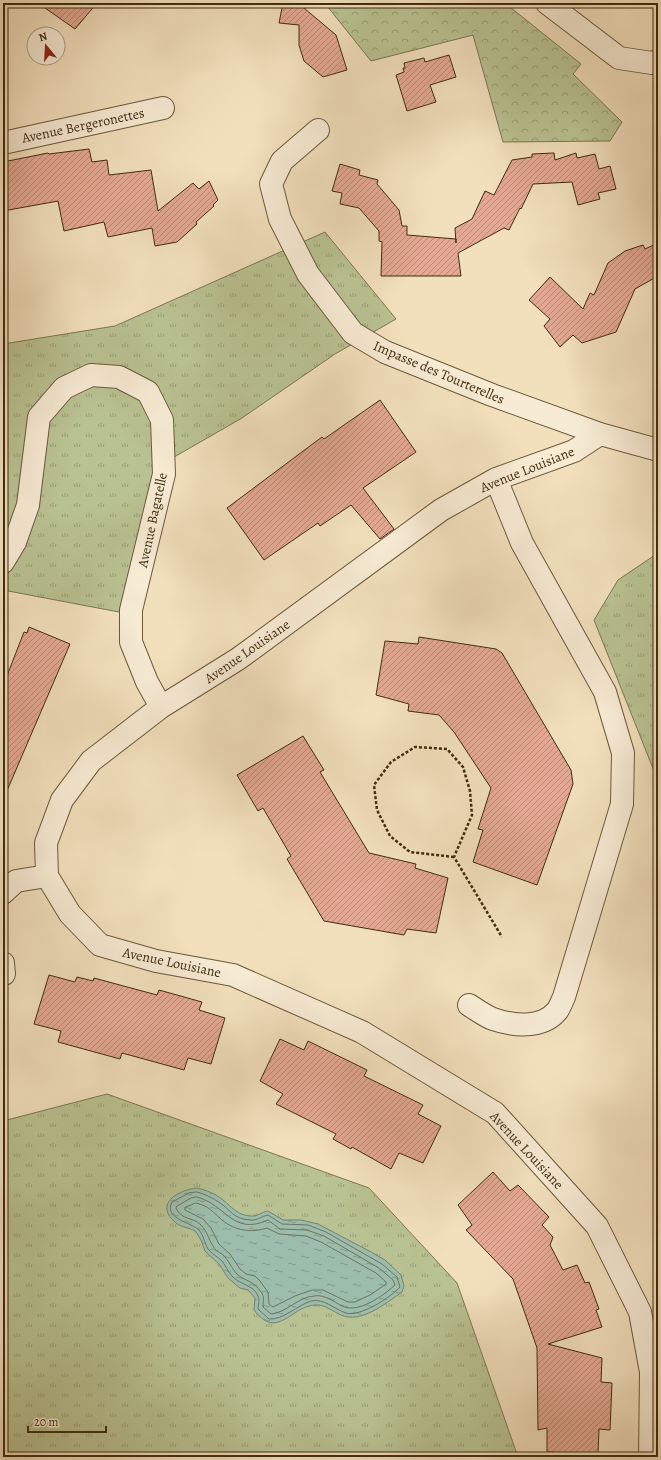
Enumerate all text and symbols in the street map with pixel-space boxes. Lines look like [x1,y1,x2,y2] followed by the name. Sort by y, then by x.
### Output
[26,26,66,66] north arrow
[37,29,49,45] text: N
[19,103,146,148] street label: Avenue Bergeronettes
[370,336,507,409] street label: Impasse des Tourterelles
[476,442,577,497] street label: Avenue Louisiane
[133,471,172,570] street label: Avenue Bagatelle
[200,615,294,688] street label: Avenue Louisiane
[120,943,223,982] street label: Avenue Louisiane
[485,1107,568,1193] street label: Avenue Louisiane
[28,1408,106,1434] scale bar
[34,1414,58,1430] text: 20 m

